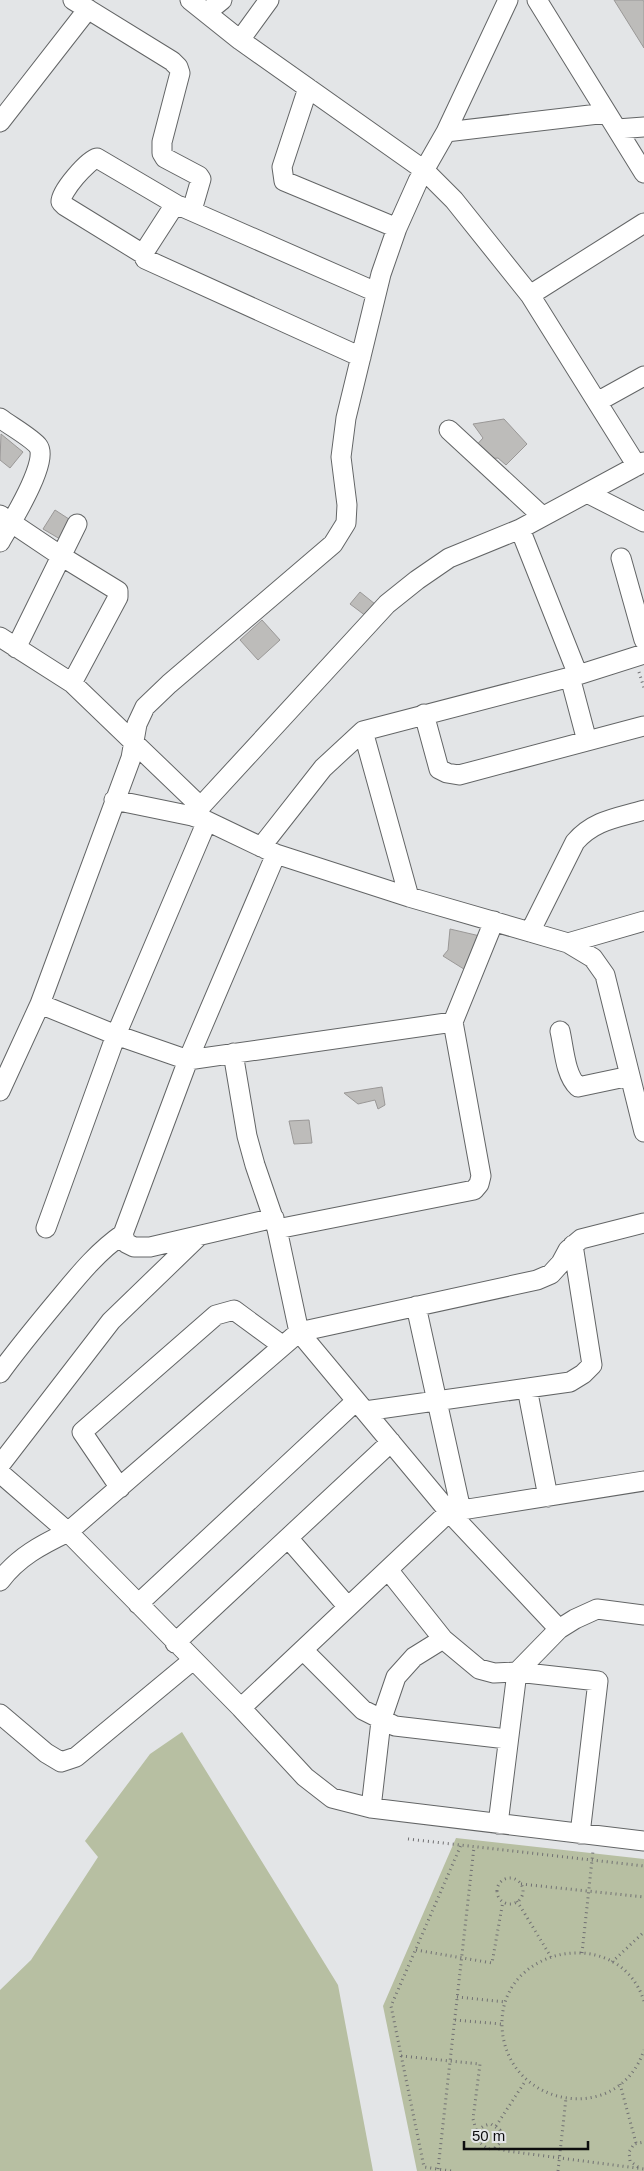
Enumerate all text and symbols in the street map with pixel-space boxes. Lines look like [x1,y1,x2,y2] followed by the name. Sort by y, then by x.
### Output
[464,2118,588,2150] scale bar
[472,2127,505,2144] text: 50 m

